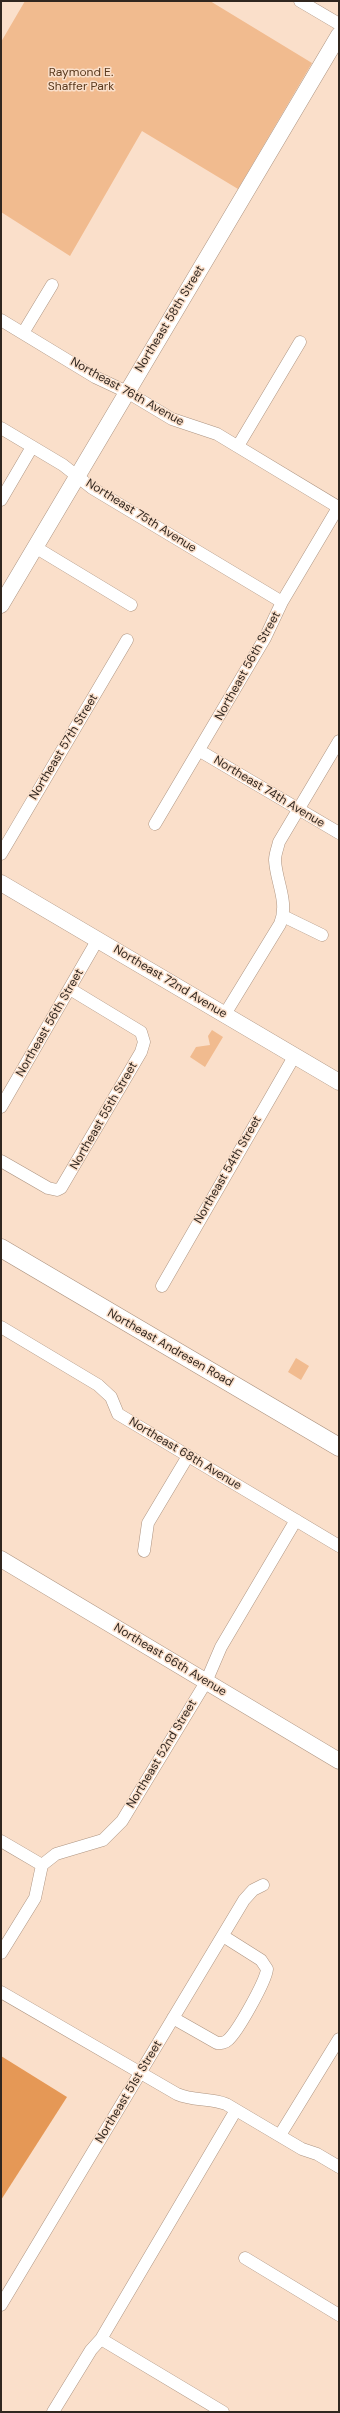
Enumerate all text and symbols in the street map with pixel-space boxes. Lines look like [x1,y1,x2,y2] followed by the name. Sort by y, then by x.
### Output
[48,66,114,94] park label: Raymond E. Shaffer Park
[132,263,208,375] street label: Northeast 58th Street
[68,355,186,429] street label: Northeast 76th Avenue
[83,476,199,556] street label: Northeast 75th Avenue
[212,609,284,723] street label: Northeast 56th Street
[27,692,101,802] street label: Northeast 57th Street
[211,753,327,831] street label: Northeast 74th Avenue
[111,942,229,1022] street label: Northeast 72nd Avenue
[13,967,87,1079] street label: Northeast 56th Street
[67,1060,141,1172] street label: Northeast 55th Street
[191,1114,265,1226] street label: Northeast 54th Street
[105,1306,235,1390] street label: Northeast Andresen Road
[126,1415,244,1493] street label: Northeast 68th Avenue
[111,1621,229,1699] street label: Northeast 66th Avenue
[124,1697,200,1811] street label: Northeast 52nd Street
[93,2038,165,2146] street label: Northeast 51st Street

